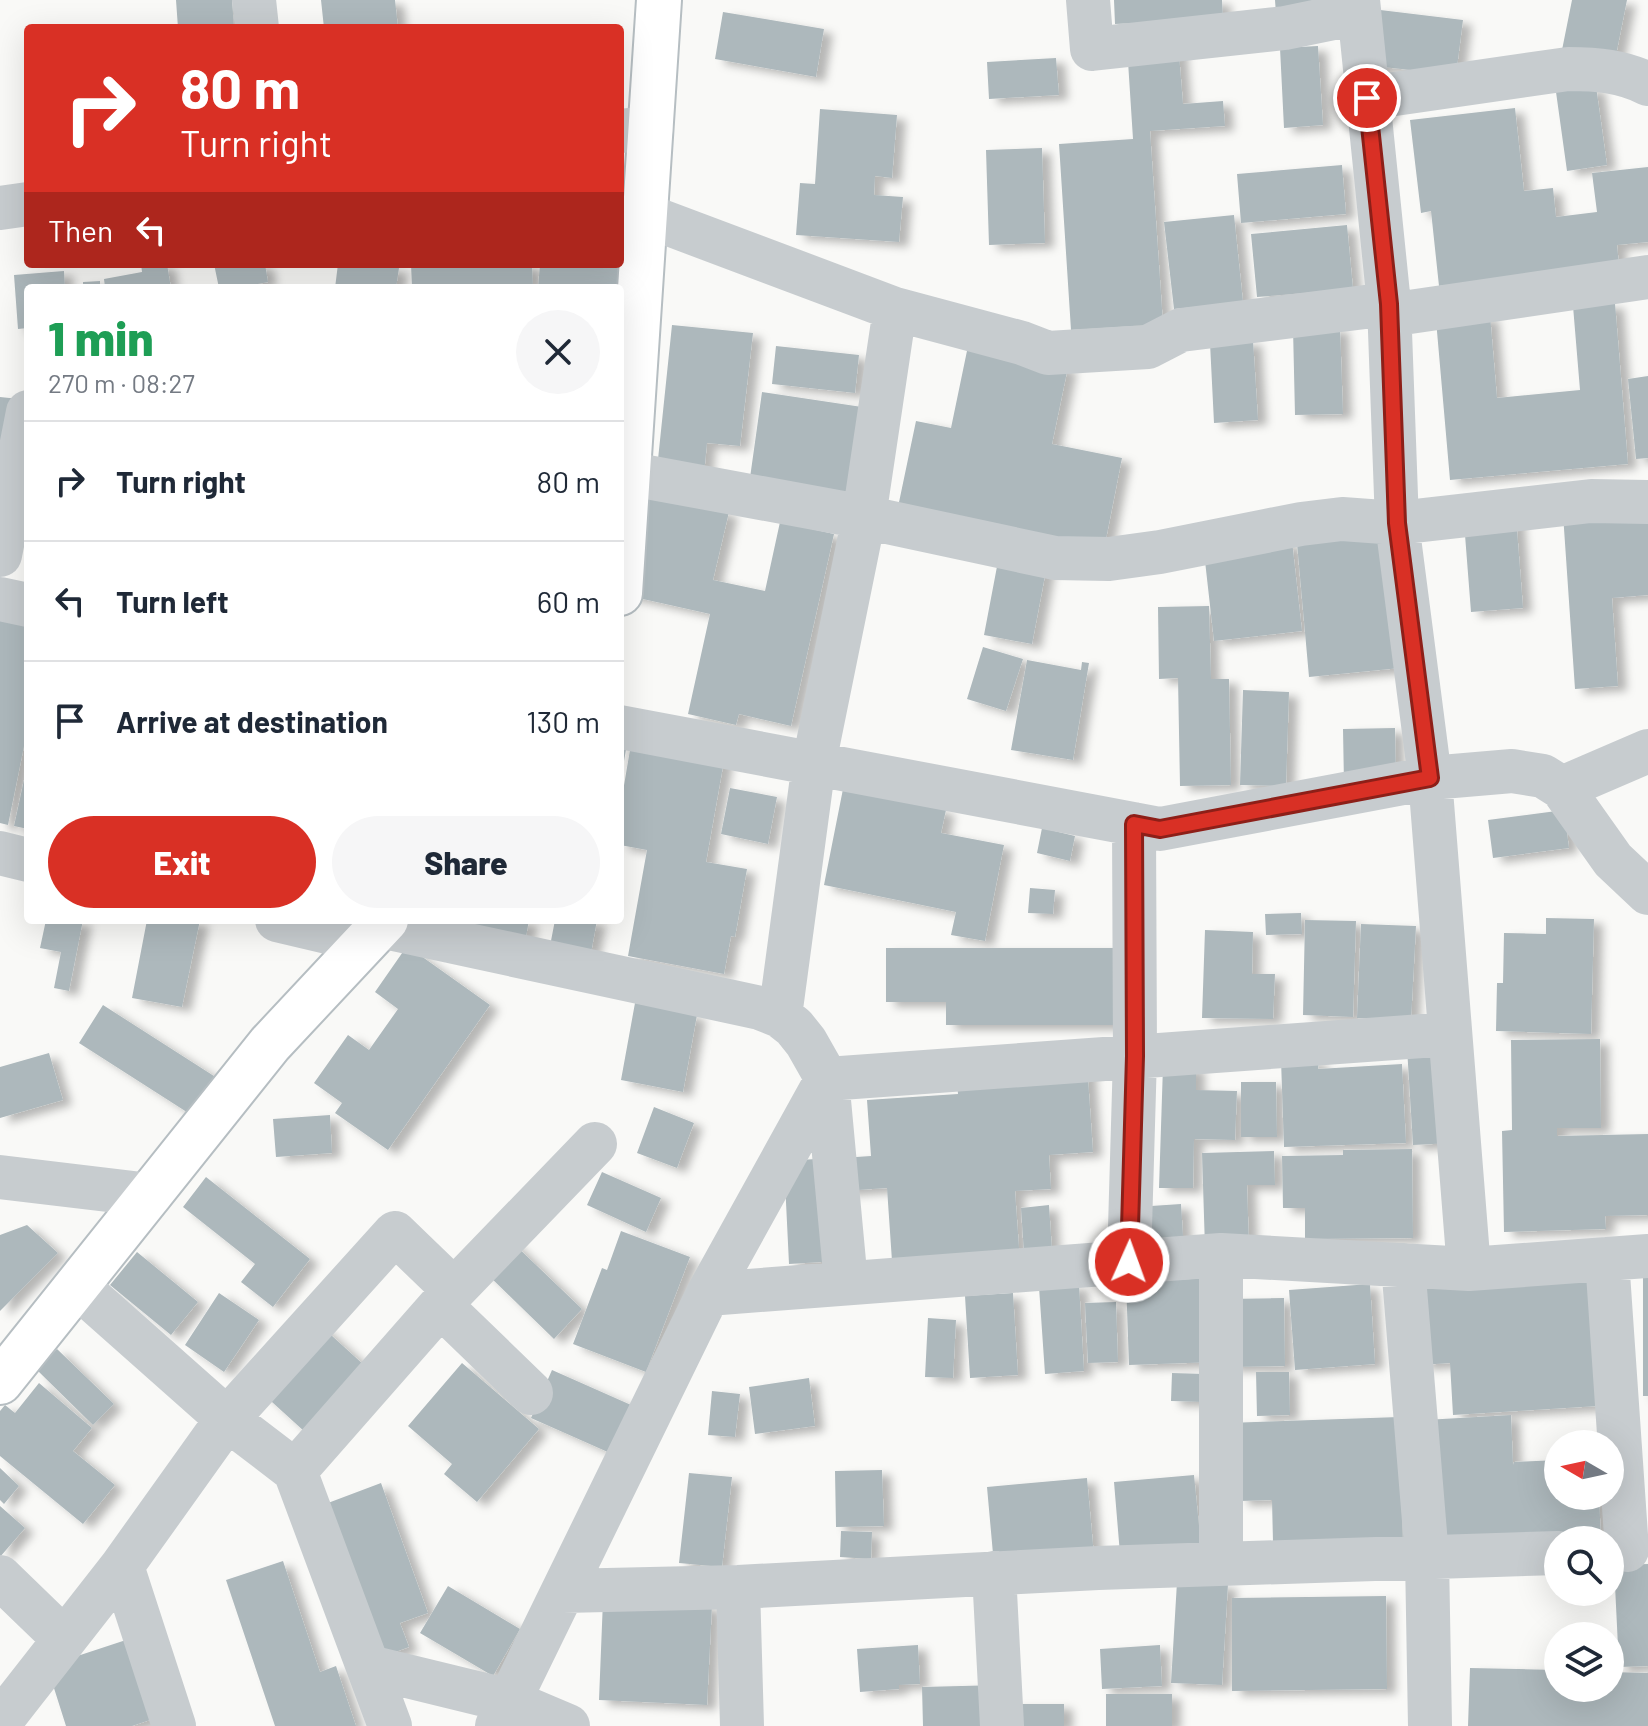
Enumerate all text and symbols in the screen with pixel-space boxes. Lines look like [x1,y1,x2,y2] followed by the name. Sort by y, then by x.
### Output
[180,53,300,120] text: 80 m
[48,56,152,160] icon: right
[1333,64,1401,132] pin
[1345,76,1389,120] icon: arrive
[180,121,332,164] text: Turn right
[129,208,173,252] icon: left
[48,212,113,248] text: Then
[48,308,154,366] text: 1 min
[516,310,600,394] button: close
[48,367,195,398] text: 270 m · 08:27
[48,459,92,503] icon: right
[116,463,246,499] text: Turn right
[537,463,600,499] text: 80 m
[48,579,92,623] icon: left
[116,583,229,619] text: Turn left
[537,583,600,619] text: 60 m
[48,699,92,743] icon: arrive
[116,703,388,739] text: Arrive at destination
[526,703,600,739] text: 130 m
[48,816,316,908] button: Exit
[332,816,600,908] button: Share
[1087,1220,1171,1304] position arrow
[1544,1430,1624,1510] north arrow
[1544,1430,1624,1702] map controls
[1544,1526,1624,1606] button: search
[1544,1622,1624,1702] button: layers

